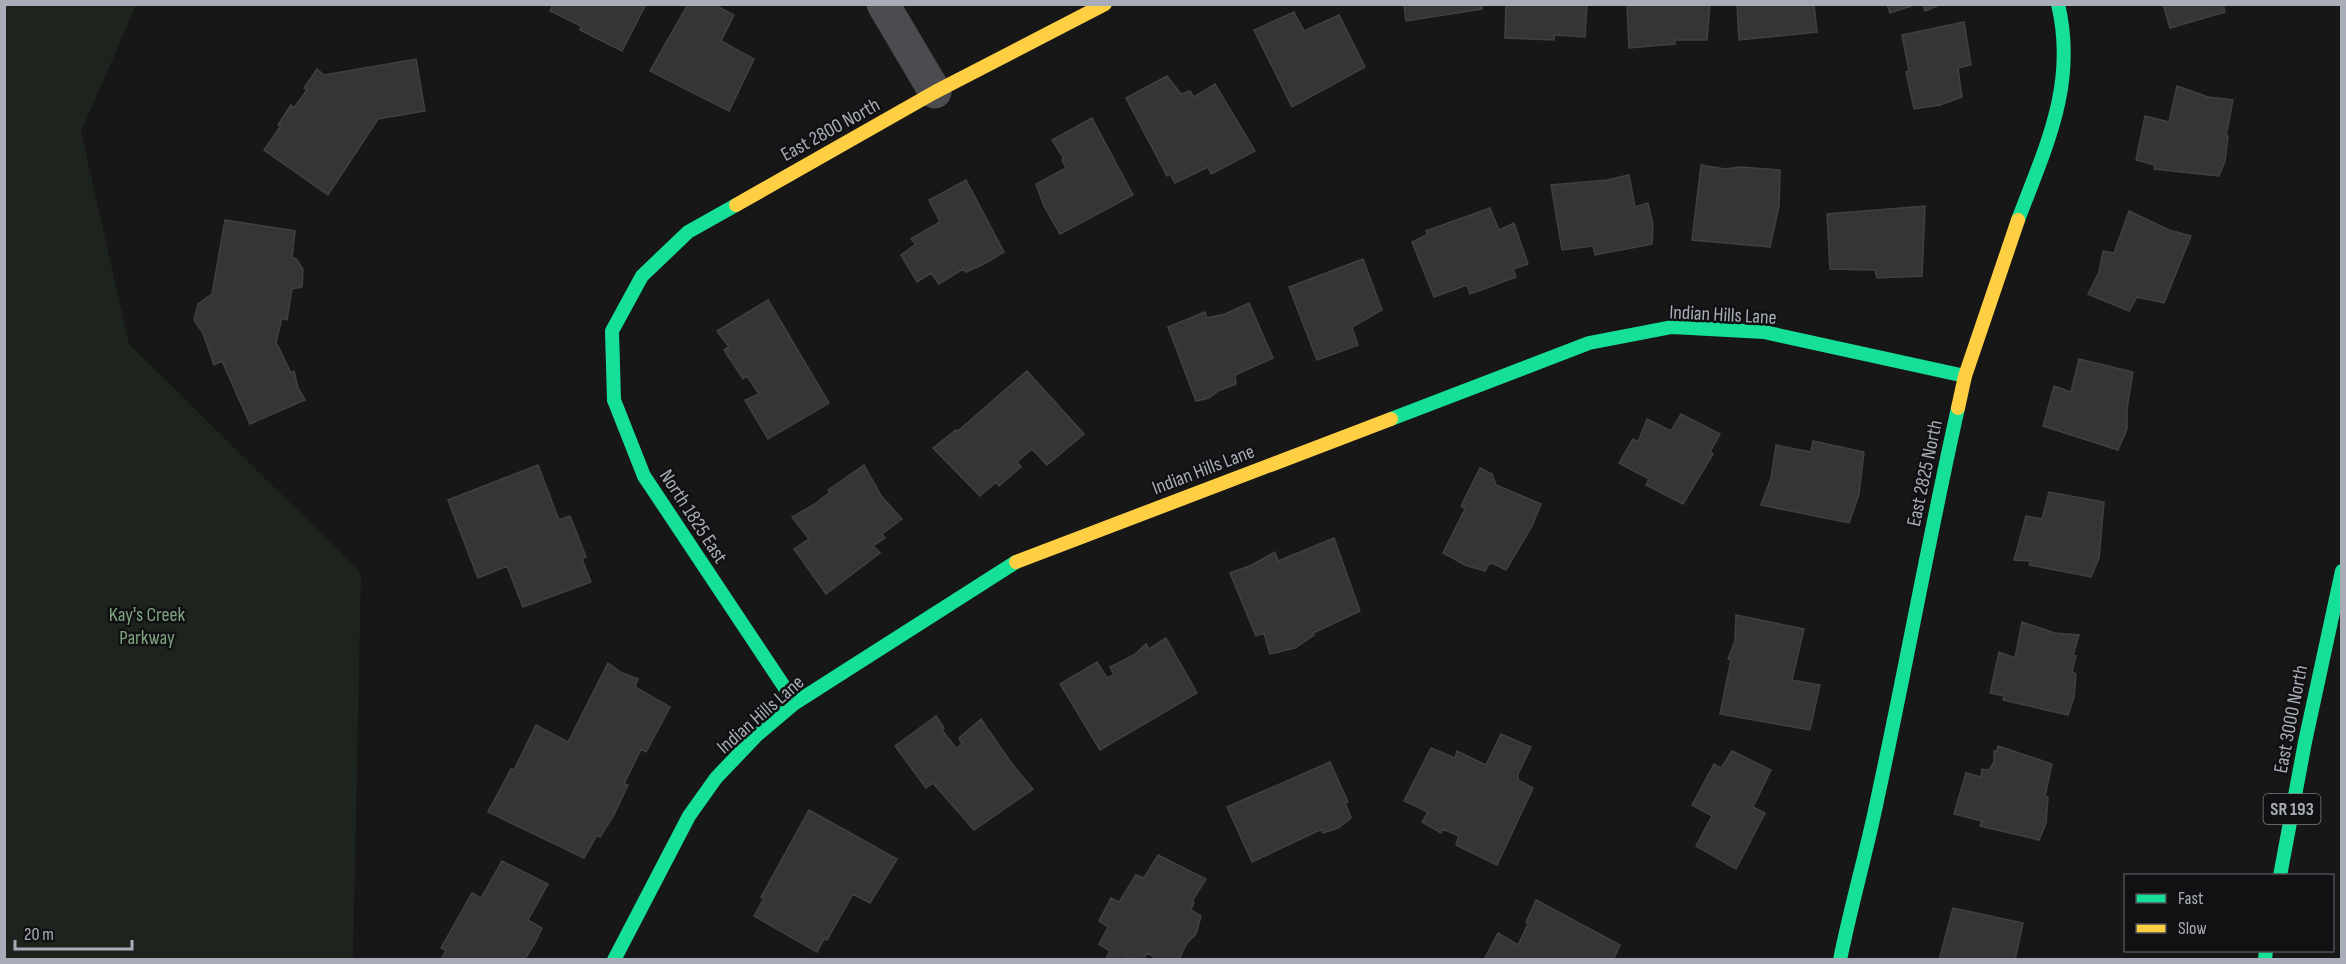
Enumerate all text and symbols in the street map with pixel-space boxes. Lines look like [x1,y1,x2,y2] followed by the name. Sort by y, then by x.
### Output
[777,93,884,167] street label: East 2800 North
[1669,300,1777,330] street label: Indian Hills Lane
[1902,418,1948,529] street label: East 2825 North
[1149,439,1258,500] street label: Indian Hills Lane
[654,465,732,568] street label: North 1825 East
[109,603,186,650] park label: Kay's Creek Parkway
[2269,663,2313,775] street label: East 3000 North
[712,670,809,759] street label: Indian Hills Lane
[2264,794,2320,824] road number: SR 193
[2124,874,2334,952] legend
[2178,888,2204,909] text: Fast
[15,913,132,951] scale bar
[2178,918,2207,939] text: Slow
[24,924,54,945] text: 20 m

